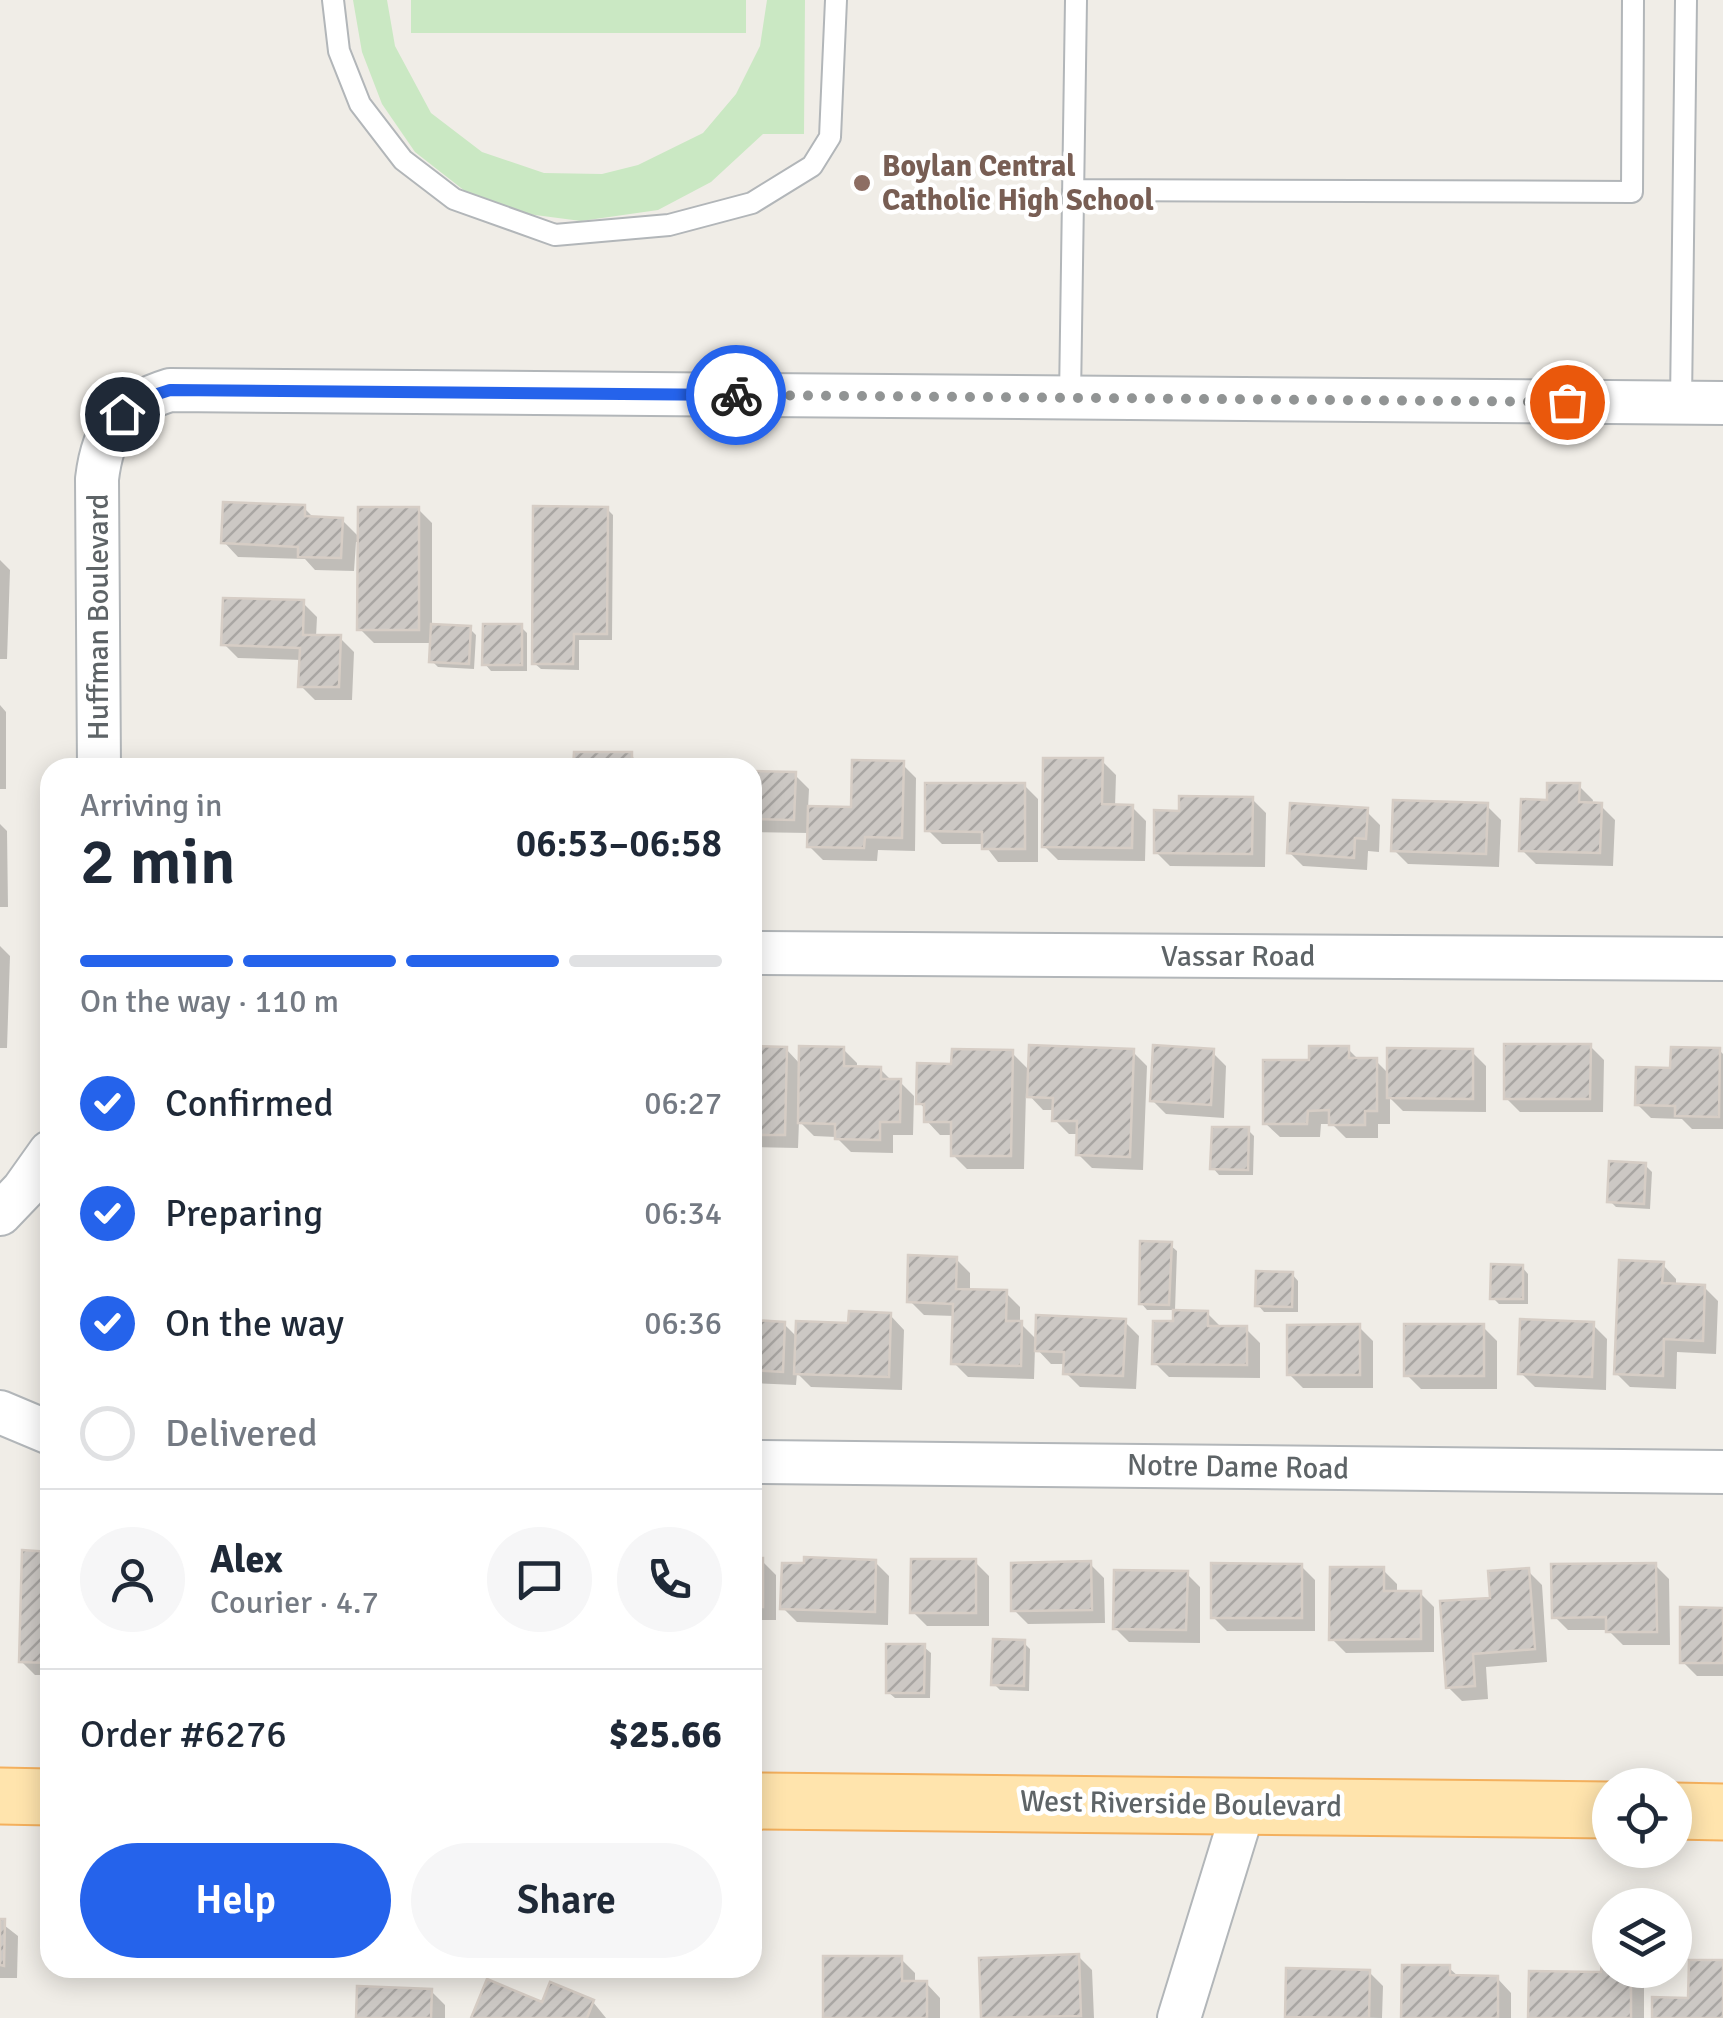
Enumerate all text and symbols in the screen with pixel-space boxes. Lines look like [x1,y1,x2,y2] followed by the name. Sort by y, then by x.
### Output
[882,148,1154,219] place label: Boylan Central Catholic High School
[851,172,873,194] marker: Boylan Central Catholic High School
[686,345,786,445] courier
[1525,360,1610,445] pin
[709,368,764,423] icon: bike
[80,372,165,457] pin
[1540,375,1595,430] icon: bag
[95,387,150,442] icon: home
[80,494,117,740] street label: Huffman Boulevard
[80,786,222,825] text: Arriving in
[516,820,722,867] text: 06:53–06:58
[80,822,236,902] text: 2 min
[1161,938,1315,975] street label: Vassar Road
[80,982,339,1021] text: On the way · 110 m
[80,1076,135,1131] icon: check
[165,1080,334,1127] text: Confirmed
[644,1084,722,1123] text: 06:27
[80,1186,135,1241] icon: check
[165,1190,323,1237] text: Preparing
[644,1194,722,1233] text: 06:34
[80,1296,135,1351] icon: check
[165,1300,344,1347] text: On the way
[644,1304,722,1343] text: 06:36
[165,1410,318,1457] text: Delivered
[1126,1447,1350,1487] street label: Notre Dame Road
[80,1527,185,1632] button: person
[487,1527,592,1632] button: chat
[617,1527,722,1632] button: phone
[210,1536,283,1583] text: Alex
[210,1583,379,1622] text: Courier · 4.7
[80,1711,287,1758] text: Order #6276
[609,1711,722,1758] text: $25.66
[1592,1768,1692,1988] map controls
[1592,1768,1692,1868] button: locate
[1020,1783,1342,1825] street label: West Riverside Boulevard
[80,1843,391,1958] button: Help
[411,1843,722,1958] button: Share
[1592,1888,1692,1988] button: layers

